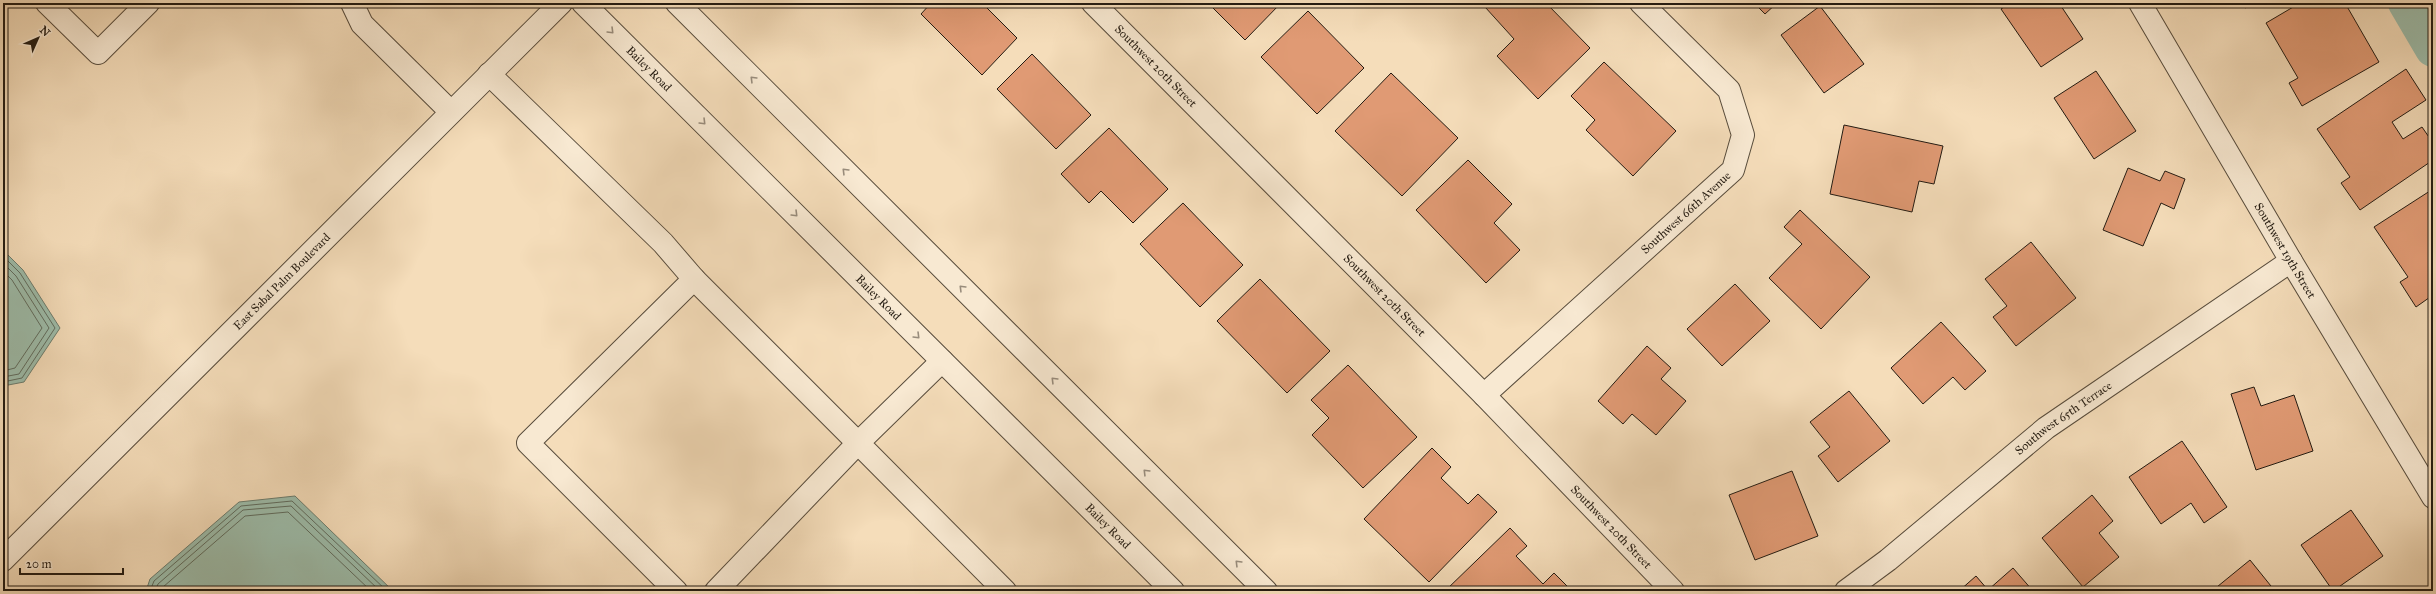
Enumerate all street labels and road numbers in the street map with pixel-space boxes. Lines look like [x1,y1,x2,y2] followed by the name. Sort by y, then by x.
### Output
[1112,22,1200,111] street label: Southwest 20th Street
[623,43,674,94] street label: Bailey Road
[1638,169,1734,257] street label: Southwest 66th Avenue
[2251,200,2319,302] street label: Southwest 19th Street
[230,230,333,333] street label: East Sabal Palm Boulevard
[1341,251,1429,340] street label: Southwest 20th Street
[853,272,904,323] street label: Bailey Road
[2012,378,2114,458] street label: Southwest 65th Terrace
[1568,482,1655,572] street label: Southwest 20th Street
[1082,501,1133,552] street label: Bailey Road

